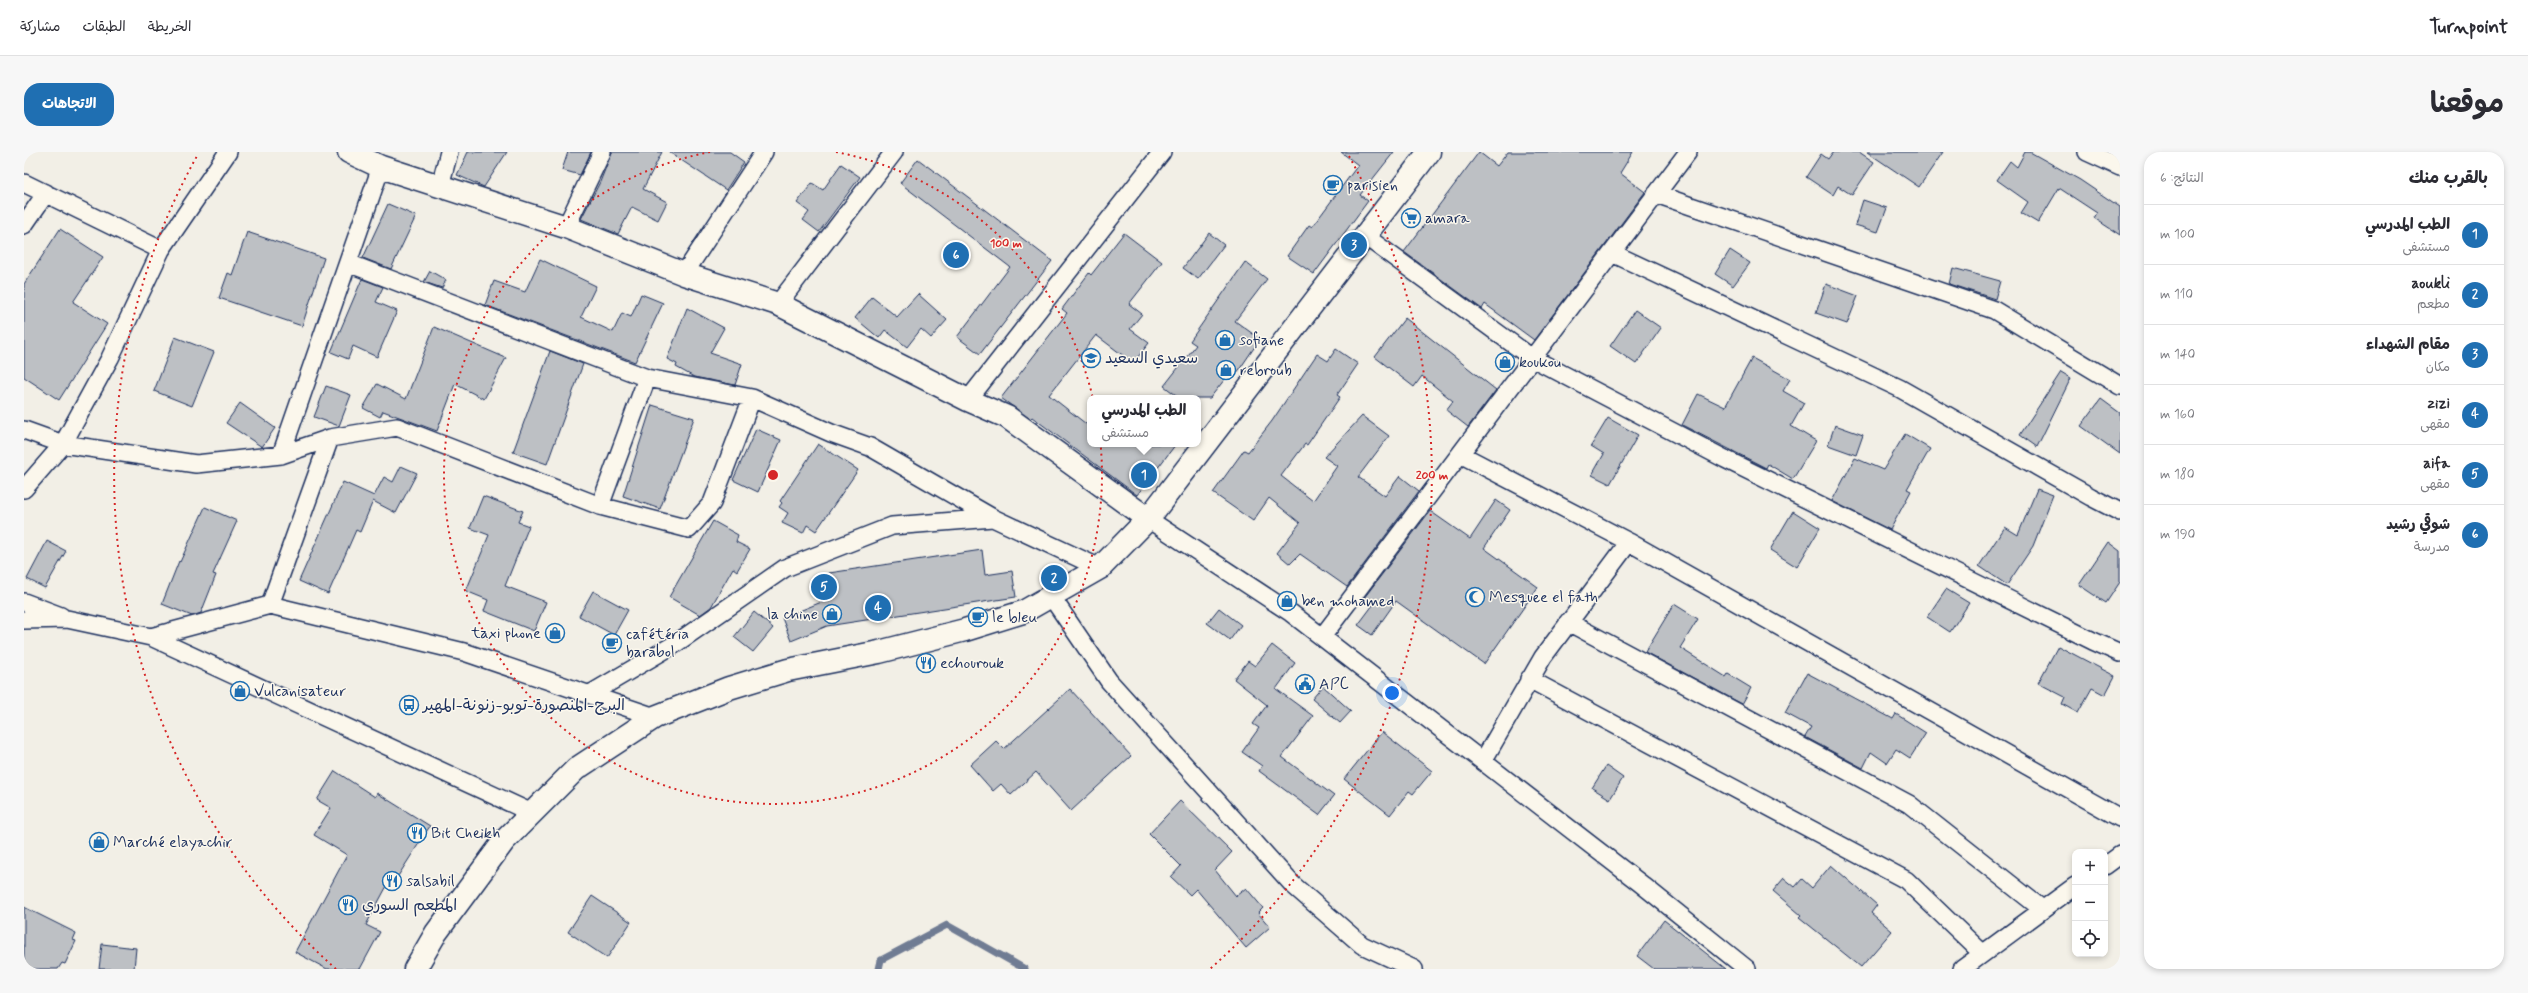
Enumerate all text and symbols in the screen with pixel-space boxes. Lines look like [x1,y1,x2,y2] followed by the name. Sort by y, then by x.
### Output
[2429,15,2508,40] text: Turnpoint
[20,18,60,36] text: مشاركة
[82,18,126,36] text: الطبقات
[148,18,191,36] text: الخريطة
[24,83,114,126] button: الاتجاهات
[2430,86,2504,123] text: موقعنا
[2409,167,2488,189] text: بالقرب منك
[2160,170,2204,187] text: النتائج: 6
[1322,174,1344,196] cafe icon: parisien
[1347,175,1398,196] place label: parisien
[1400,207,1422,229] supermarket icon: amara
[1425,208,1470,229] place label: amara
[2365,215,2450,235] text: الطب المدرسي
[2160,226,2195,243] text: 100 m
[2472,226,2478,243] text: 1
[1341,230,1367,260] pin: 3
[990,236,1023,252] text: 100 m
[2402,239,2450,256] text: مستشفى
[943,240,969,270] pin: 6
[2412,274,2450,294] text: aoukli
[2160,286,2193,303] text: 110 m
[2472,286,2478,303] text: 2
[2417,296,2450,313] text: مطعم
[1214,329,1236,351] shop icon: sofiane
[1239,330,1284,351] place label: sofiane
[2366,335,2450,355] text: مقام الشهداء
[2160,346,2195,363] text: 140 m
[2472,346,2478,363] text: 3
[1080,347,1102,369] school or university icon: سعيدي السعيد
[1105,348,1198,369] place label: سعيدي السعيد
[1494,351,1516,373] shop icon: koukou
[1519,352,1561,373] place label: koukou
[1215,359,1237,381] shop icon: rebroub
[2426,359,2450,376] text: مكان
[1240,360,1292,381] place label: rebroub
[2428,394,2450,414] text: zizi
[1087,395,1201,447] popup
[1102,401,1186,421] text: الطب المدرسي
[2160,406,2195,423] text: 160 m
[2471,406,2479,423] text: 4
[2420,416,2450,433] text: مقهى
[1102,425,1149,442] text: مستشفى
[2423,454,2450,474] text: aifa
[1131,460,1157,490] pin: 1
[2160,466,2195,483] text: 180 m
[2471,466,2479,483] text: 5
[766,468,780,482] centre of rings
[1416,468,1449,484] text: 200 m
[2420,476,2450,493] text: مقهى
[2386,515,2450,535] text: شوقي رشيد
[2160,526,2195,543] text: 190 m
[2472,526,2478,543] text: 6
[2414,539,2450,556] text: مدرسة
[1041,563,1067,593] pin: 2
[811,572,837,602] pin: 5
[1464,586,1486,608] mosque icon: Mesquee el fath
[1489,587,1598,608] place label: Mesquee el fath
[1276,590,1298,612] shop icon: ben mohamed
[1301,591,1394,612] place label: ben mohamed
[865,593,891,623] pin: 4
[821,603,843,625] shop icon: la chine
[767,604,818,625] place label: la chine
[967,606,989,628] cafe icon: le bleu
[992,607,1037,628] place label: le bleu
[544,622,566,644] shop icon: taxi phone
[470,623,541,644] place label: taxi phone
[626,624,689,663] place label: cafétéria barabol
[601,632,623,654] cafe icon: cafétéria barabol
[915,652,937,674] restaurant icon: echourouk
[940,653,1004,674] place label: echourouk
[1294,673,1316,695] public building icon: APC
[1319,674,1349,695] place label: APC
[229,680,251,702] shop icon: Vulcanisateur
[254,681,347,702] place label: Vulcanisateur
[1382,683,1402,703] your location
[398,694,420,716] bus stop icon: البرج-المنصورة-توبو-زنونة-المهير
[421,695,625,716] place label: البرج-المنصورة-توبو-زنونة-المهير
[406,822,428,844] restaurant icon: Bit Cheikh
[431,823,500,844] place label: Bit Cheikh
[88,831,110,853] shop icon: Marché elayachir
[113,832,233,853] place label: Marché elayachir
[2072,849,2108,957] map controls
[2072,849,2108,885] button: +
[381,870,403,892] restaurant icon: salsabil
[406,871,455,892] place label: salsabil
[2072,885,2108,921] button: −
[337,894,359,916] restaurant icon: المطعم السوري
[362,895,457,917] place label: المطعم السوري
[2072,921,2108,957] button: locate

